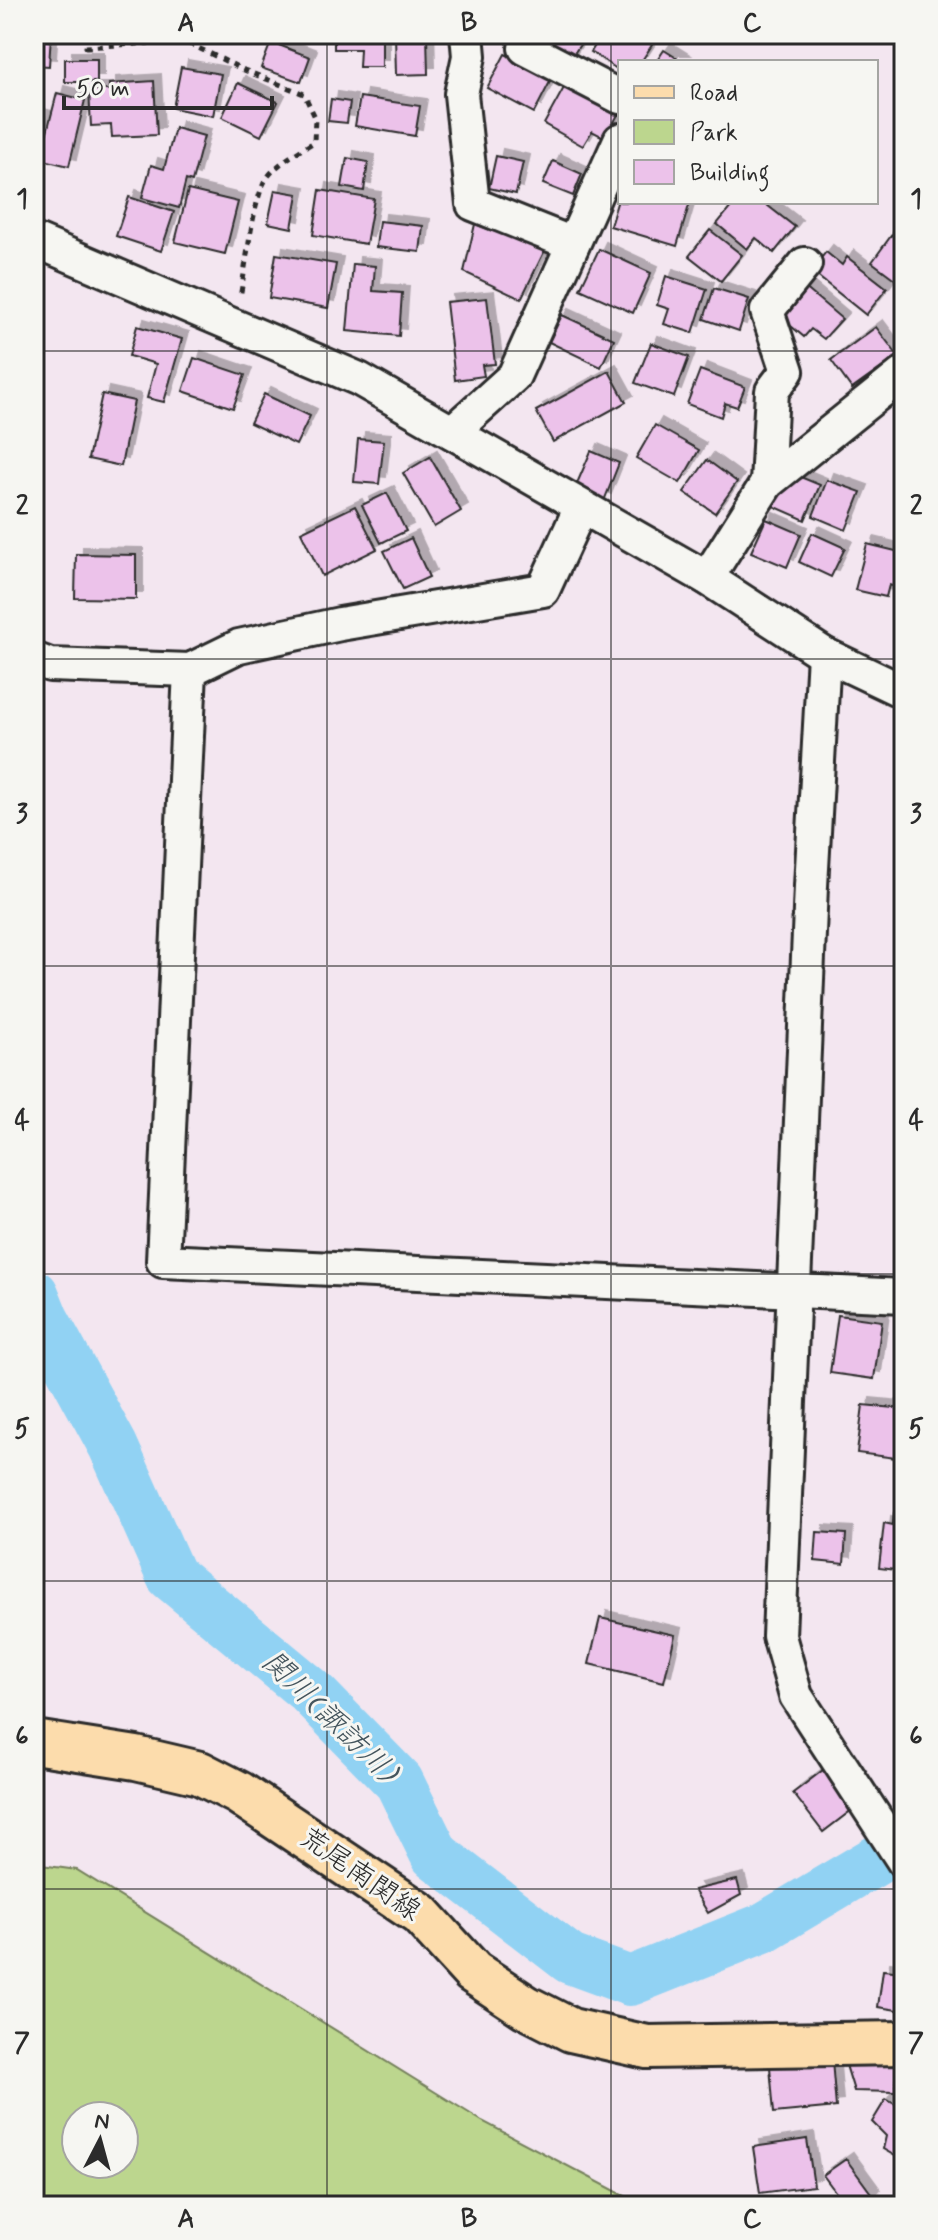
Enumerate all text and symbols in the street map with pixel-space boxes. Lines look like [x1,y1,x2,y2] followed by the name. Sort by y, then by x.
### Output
[177,7,195,41] text: A
[461,7,477,41] text: B
[743,7,762,41] text: C
[64,60,272,110] scale bar
[618,60,878,204] legend
[76,74,130,105] text: 50 m
[690,78,738,109] text: Road
[690,118,738,149] text: Park
[690,158,770,192] text: Building
[16,183,28,217] text: 1
[910,183,922,217] text: 1
[16,490,29,524] text: 2
[910,490,923,524] text: 2
[16,798,28,832] text: 3
[910,798,922,832] text: 3
[14,1105,30,1139] text: 4
[908,1105,924,1139] text: 4
[14,1413,30,1447] text: 5
[908,1413,924,1447] text: 5
[253,1643,407,1794] water label: 関川(諏訪川)
[15,1720,29,1754] text: 6
[909,1720,923,1754] text: 6
[292,1820,428,1930] street label: 荒尾南関線
[14,2027,30,2061] text: 7
[908,2027,924,2061] text: 7
[60,2100,140,2180] north arrow
[93,2107,111,2137] text: N
[177,2203,195,2237] text: A
[461,2203,477,2237] text: B
[743,2203,762,2237] text: C

